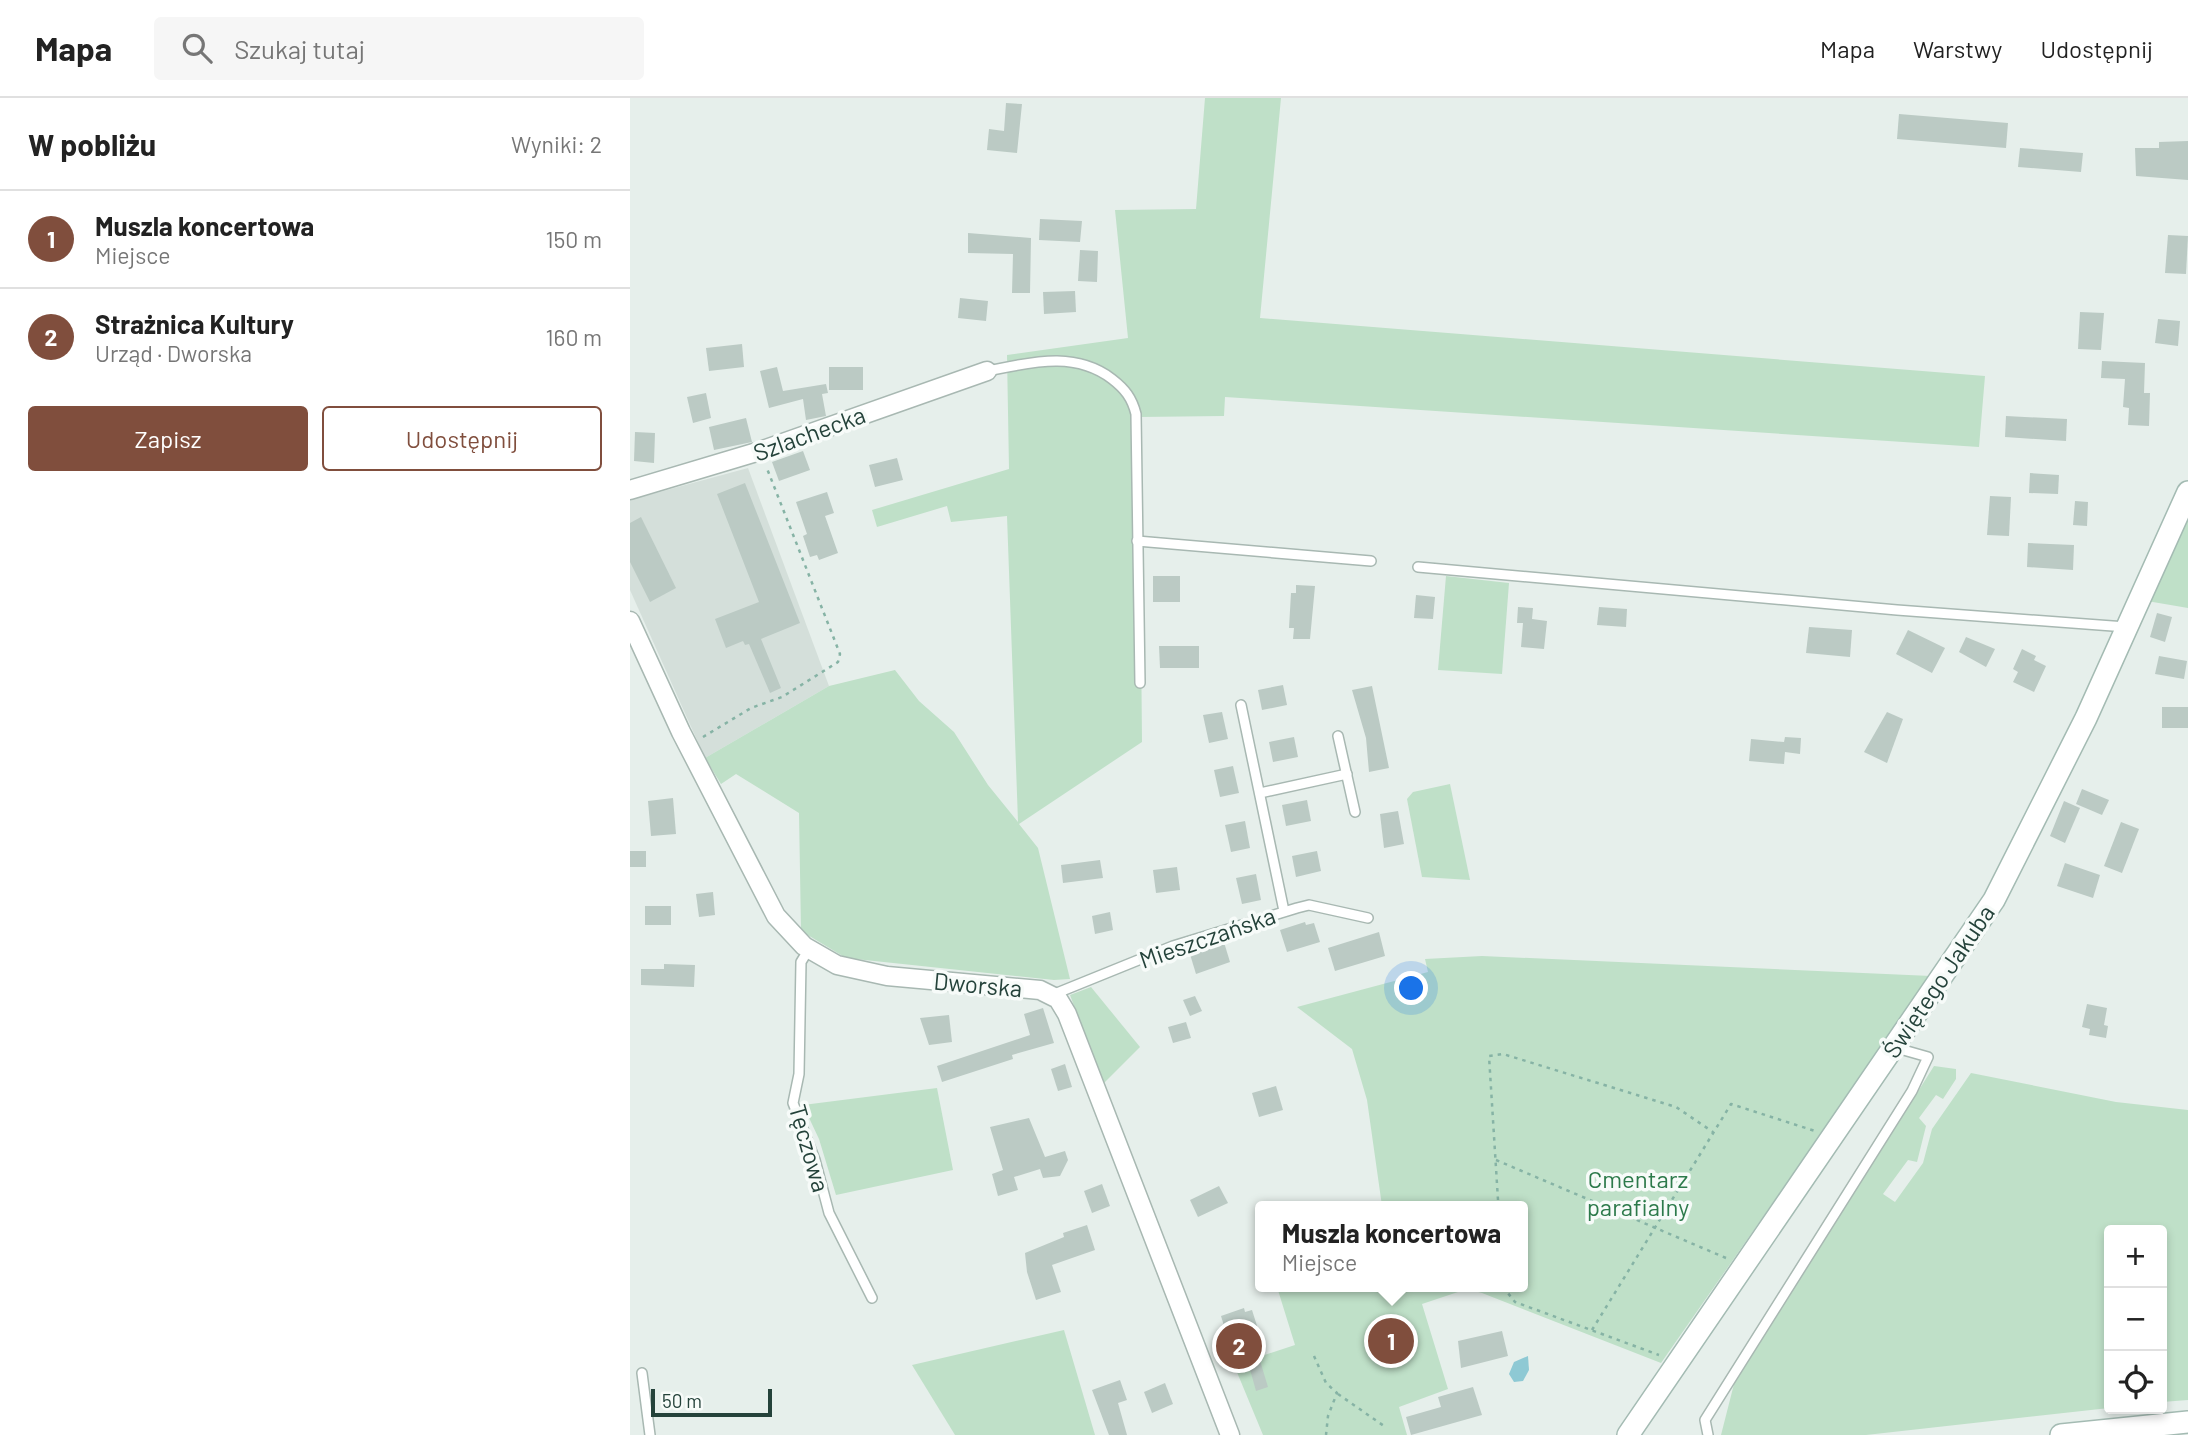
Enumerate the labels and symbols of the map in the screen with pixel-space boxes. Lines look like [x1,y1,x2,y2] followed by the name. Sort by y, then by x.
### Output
[749,399,869,467] street label: Szlachecka
[1876,899,2000,1063] street label: Świętego Jakuba
[1135,900,1279,974] street label: Mieszczańska
[932,966,1024,1002] street label: Dworska
[1394,971,1428,1005] your location
[784,1101,836,1195] street label: Tęczowa
[1587,1164,1689,1221] park label: Cmentarz parafialny
[1368,1315,1414,1367] pin: 1
[1216,1320,1262,1372] pin: 2
[651,1386,772,1418] scale bar

